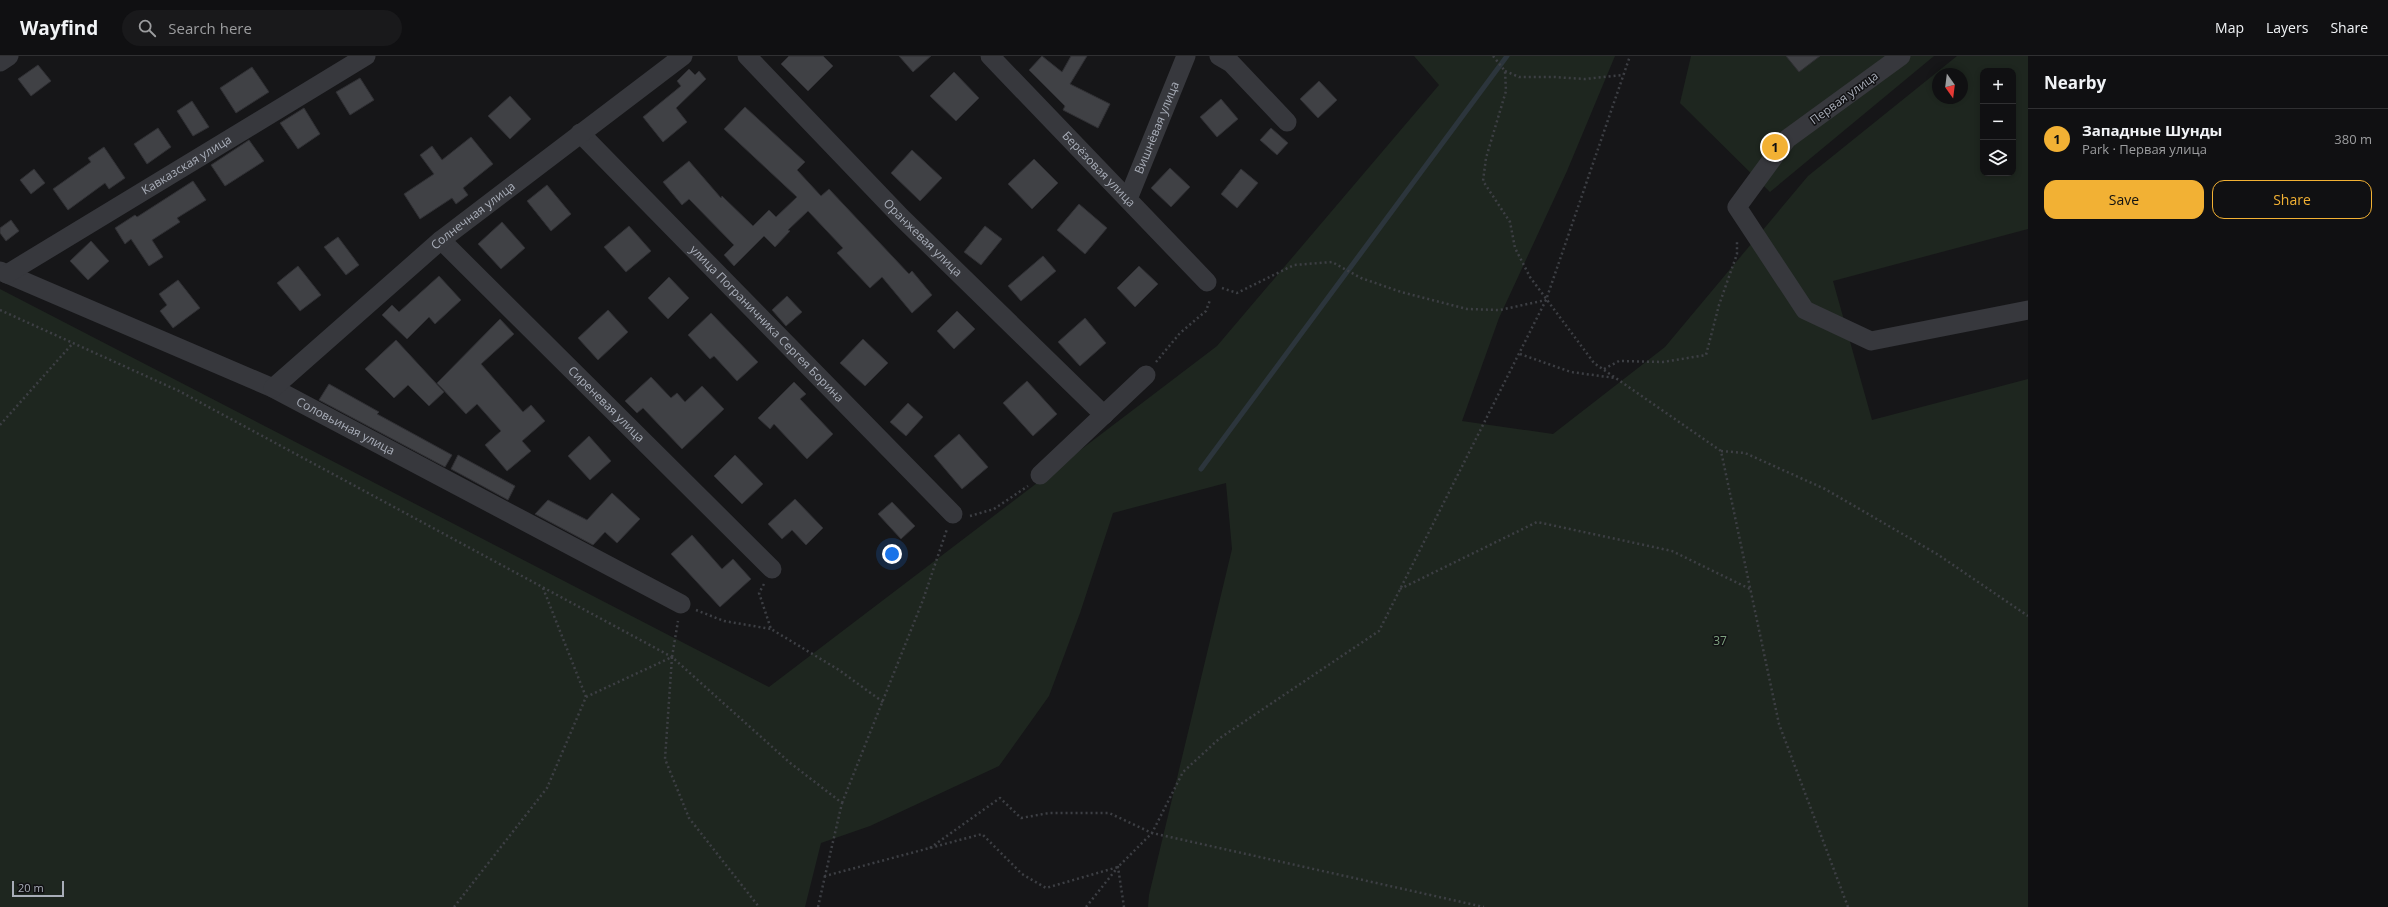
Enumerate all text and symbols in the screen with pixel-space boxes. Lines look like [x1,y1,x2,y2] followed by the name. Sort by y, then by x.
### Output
[122,10,402,46] search box
[20,15,98,41] text: Wayfind
[136,17,158,39] icon: search
[168,18,252,38] text: Search here
[2215,18,2244,37] text: Map
[2266,18,2308,37] text: Layers
[2330,18,2368,37] text: Share
[1806,67,1881,128] street label: Первая улица
[1932,68,1968,104] north arrow
[1980,68,2016,176] map controls
[1980,68,2016,104] button: +
[2044,71,2106,94] text: Nearby
[1130,79,1183,176] street label: Вишнёвая улица
[1980,104,2016,140] button: −
[2082,120,2222,140] text: Западные Шунды
[1059,127,1140,211] street label: Берёзовая улица
[2053,130,2061,148] text: 1
[2334,130,2372,148] text: 380 m
[138,131,235,198] street label: Кавказская улица
[1762,132,1788,162] pin: 1
[1980,140,2016,176] button: layers
[2082,140,2207,158] text: Park · Первая улица
[427,178,518,253] street label: Солнечная улица
[2044,180,2204,219] button: Save
[2212,180,2372,219] button: Share
[880,195,966,280] street label: Оранжевая улица
[686,241,848,406] street label: улица Пограничника Сергея Борина
[565,362,649,446] street label: Сиреневая улица
[293,393,398,459] street label: Соловьиная улица
[882,544,902,564] your location
[1713,632,1727,649] park label: 37
[12,879,64,898] scale bar
[18,880,44,895] text: 20 m

